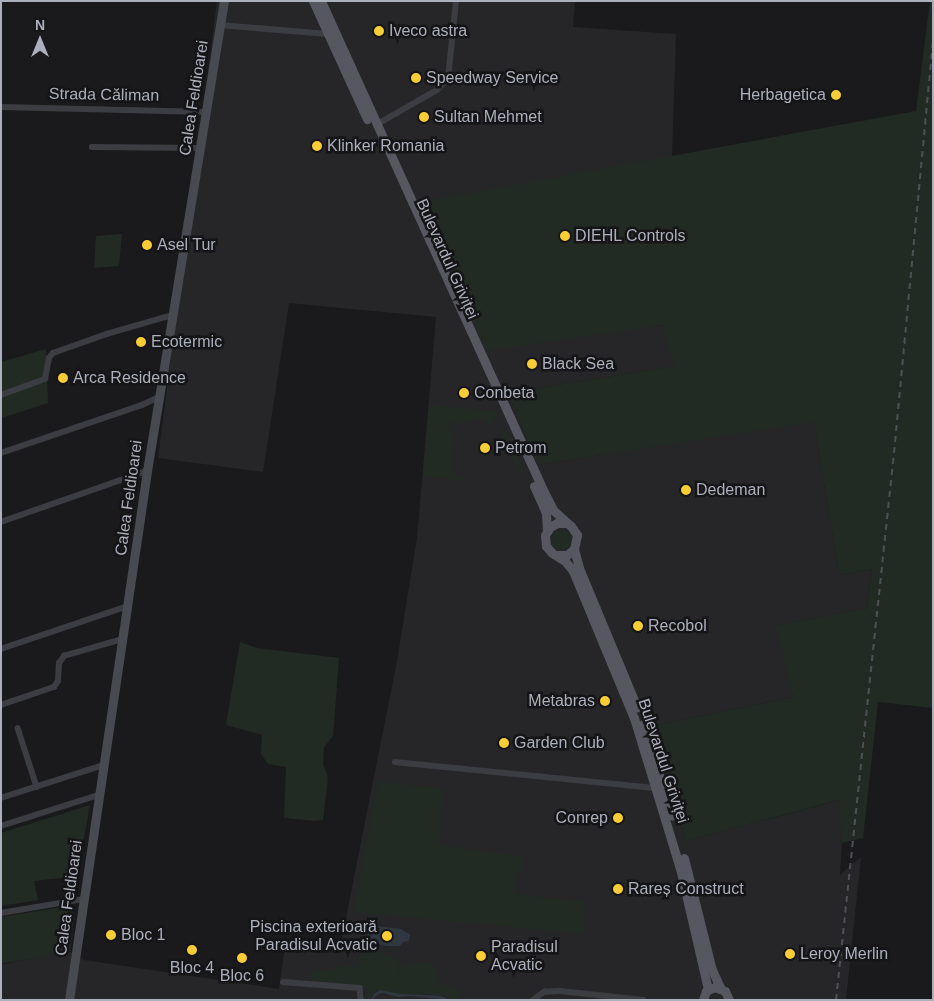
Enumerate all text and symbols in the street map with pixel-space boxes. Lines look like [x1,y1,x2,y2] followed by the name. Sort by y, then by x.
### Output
[15,15,65,65] north arrow
[35,17,45,33] text: N
[389,21,467,41] place label: Iveco astra
[373,25,385,37] marker: Iveco astra
[175,39,213,157] street label: Calea Feldioarei
[426,68,559,88] place label: Speedway Service
[410,72,422,84] marker: Speedway Service
[49,84,159,106] street label: Strada Căliman
[740,85,826,105] place label: Herbagetica
[830,89,842,101] marker: Herbagetica
[434,107,542,127] place label: Sultan Mehmet
[418,111,430,123] marker: Sultan Mehmet
[327,136,444,156] place label: Klinker Romania
[311,140,323,152] marker: Klinker Romania
[412,196,482,322] street label: Bulevardul Griviței
[575,226,686,246] place label: DIEHL Controls
[559,230,571,242] marker: DIEHL Controls
[157,235,216,255] place label: Asel Tur
[141,239,153,251] marker: Asel Tur
[151,332,222,352] place label: Ecotermic
[135,336,147,348] marker: Ecotermic
[542,354,614,374] place label: Black Sea
[526,358,538,370] marker: Black Sea
[73,368,186,388] place label: Arca Residence
[57,372,69,384] marker: Arca Residence
[474,383,534,403] place label: Conbeta
[458,387,470,399] marker: Conbeta
[495,438,547,458] place label: Petrom
[111,439,147,557] street label: Calea Feldioarei
[479,442,491,454] marker: Petrom
[696,480,765,500] place label: Dedeman
[680,484,692,496] marker: Dedeman
[648,616,707,636] place label: Recobol
[632,620,644,632] marker: Recobol
[528,691,595,711] place label: Metabras
[599,695,611,707] marker: Metabras
[634,696,692,826] street label: Bulevardul Griviței
[514,733,605,753] place label: Garden Club
[498,737,510,749] marker: Garden Club
[556,808,608,828] place label: Conrep
[612,812,624,824] marker: Conrep
[51,839,87,957] street label: Calea Feldioarei
[628,879,744,899] place label: Rareș Construct
[612,883,624,895] marker: Rareș Construct
[250,917,377,955] place label: Piscina exterioară Paradisul Acvatic
[121,925,165,945] place label: Bloc 1
[105,929,117,941] marker: Bloc 1
[381,930,393,942] marker: Piscina exterioară Paradisul Acvatic
[491,937,558,975] place label: Paradisul Acvatic
[186,944,198,956] marker: Bloc 4
[800,944,888,964] place label: Leroy Merlin
[784,948,796,960] marker: Leroy Merlin
[475,950,487,962] marker: Paradisul Acvatic
[236,952,248,964] marker: Bloc 6
[170,958,214,978] place label: Bloc 4
[220,966,264,986] place label: Bloc 6

